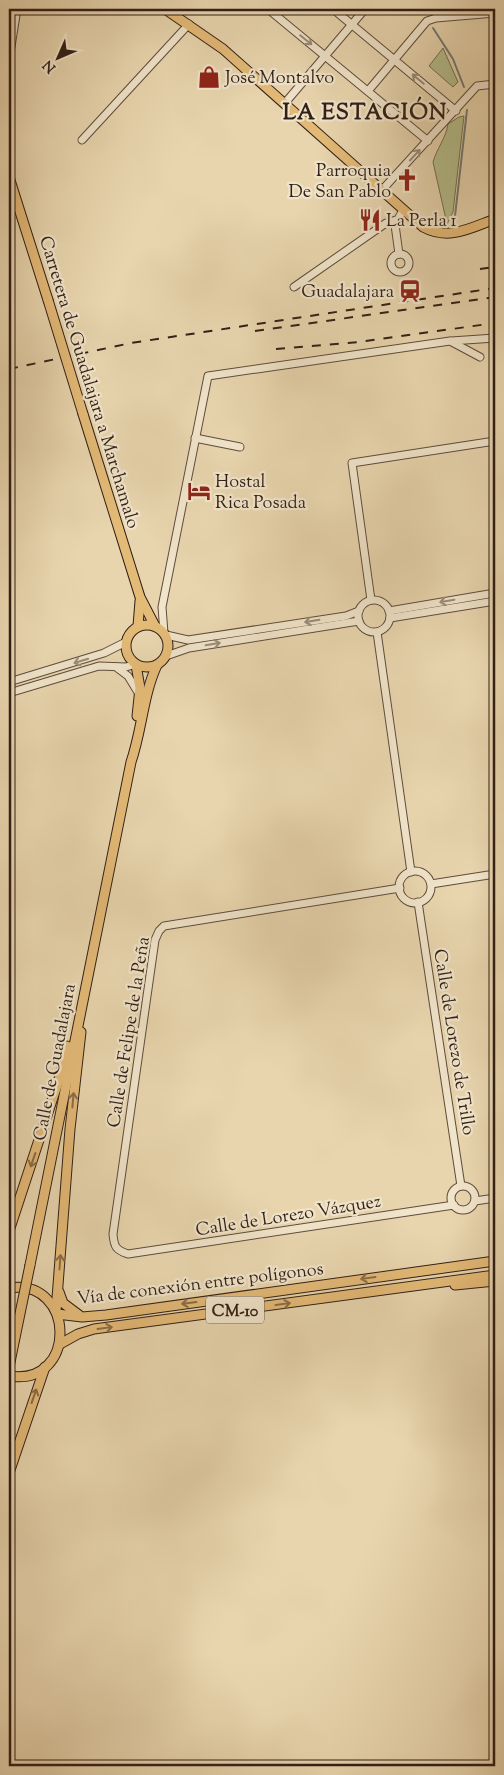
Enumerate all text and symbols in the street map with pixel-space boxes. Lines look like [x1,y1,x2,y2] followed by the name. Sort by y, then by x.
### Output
[32,32,82,82] north arrow
[299,34,312,45] one-way arrow
[39,55,61,77] text: N
[196,64,222,90] shop icon: José Montalvo
[224,66,334,92] place label: José Montalvo
[412,74,425,85] one-way arrow
[283,96,447,130] district label: LA ESTACIÓN
[409,148,421,161] one-way arrow
[289,159,391,206] place label: Parroquia De San Pablo
[394,167,420,193] church icon: Parroquia De San Pablo
[357,207,383,233] restaurant icon: La Perla 1
[386,209,457,235] place label: La Perla 1
[31,233,145,532] street label: Carretera de Guadalajara a Marchamalo
[397,278,423,304] station icon: Guadalajara
[301,280,394,306] place label: Guadalajara
[215,470,306,517] place label: Hostal Rica Posada
[186,478,212,504] hotel icon: Hostal Rica Posada
[440,596,456,606] one-way arrow
[304,617,320,627] one-way arrow
[205,638,221,648] one-way arrow
[73,656,89,666] one-way arrow
[102,935,158,1130] street label: Calle de Felipe de la Peña
[425,947,481,1137] street label: Calle de Lorezo de Trillo
[28,982,84,1143] street label: Calle de Guadalajara
[68,1093,78,1109] one-way arrow
[28,1152,37,1167] one-way arrow
[194,1189,383,1244] street label: Calle de Lorezo Vázquez
[56,1255,65,1271] one-way arrow
[75,1257,325,1313] street label: Vía de conexión entre polígonos
[360,1274,376,1284] one-way arrow
[206,1296,264,1324] road number: CM-10
[182,1298,198,1308] one-way arrow
[275,1298,291,1308] one-way arrow
[97,1323,113,1333] one-way arrow
[30,1389,39,1404] one-way arrow

